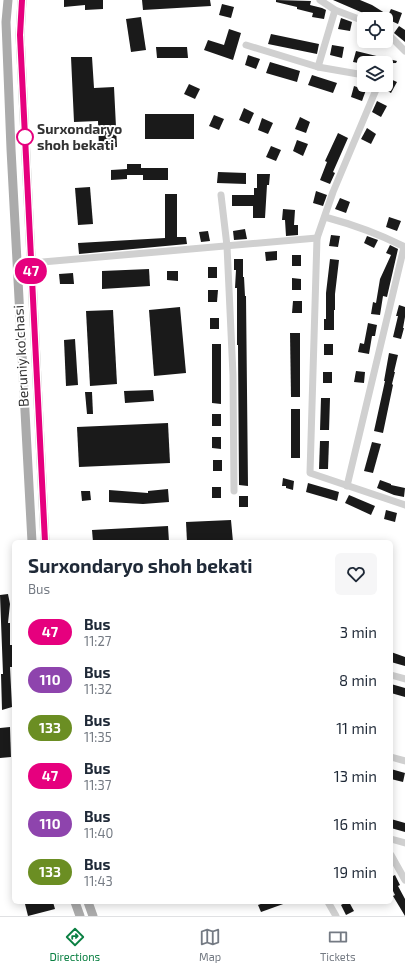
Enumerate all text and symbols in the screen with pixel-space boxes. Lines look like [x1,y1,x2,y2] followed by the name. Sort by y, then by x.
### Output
[357,12,393,92] map controls
[357,12,393,48] button: locate
[357,56,393,92] button: layers
[37,120,122,153] place label: Surxondaryo shoh bekati
[16,128,34,146] marker: Surxondaryo shoh bekati
[13,258,49,284] line badge: 47
[23,262,39,279] text: 47
[9,305,32,407] street label: Beruniy ko'chasi
[335,553,377,595] button: heart
[28,554,253,577] text: Surxondaryo shoh bekati
[28,581,50,597] text: Bus
[84,615,110,633] text: Bus
[42,623,58,640] text: 47
[340,623,377,641] text: 3 min
[84,633,111,649] text: 11:27
[84,663,110,681] text: Bus
[40,671,60,688] text: 110
[339,671,377,689] text: 8 min
[84,681,112,697] text: 11:32
[84,711,110,729] text: Bus
[39,719,61,736] text: 133
[336,719,377,737] text: 11 min
[84,729,112,745] text: 11:35
[84,759,110,777] text: Bus
[42,767,58,784] text: 47
[334,767,377,785] text: 13 min
[84,777,111,793] text: 11:37
[84,807,110,825] text: Bus
[40,815,60,832] text: 110
[334,815,377,833] text: 16 min
[84,825,113,841] text: 11:40
[84,855,110,873] text: Bus
[39,863,61,880] text: 133
[334,863,377,881] text: 19 min
[84,873,113,889] text: 11:43
[49,926,100,963] tab: Directions
[199,926,221,963] tab: Map
[320,926,356,963] tab: Tickets

